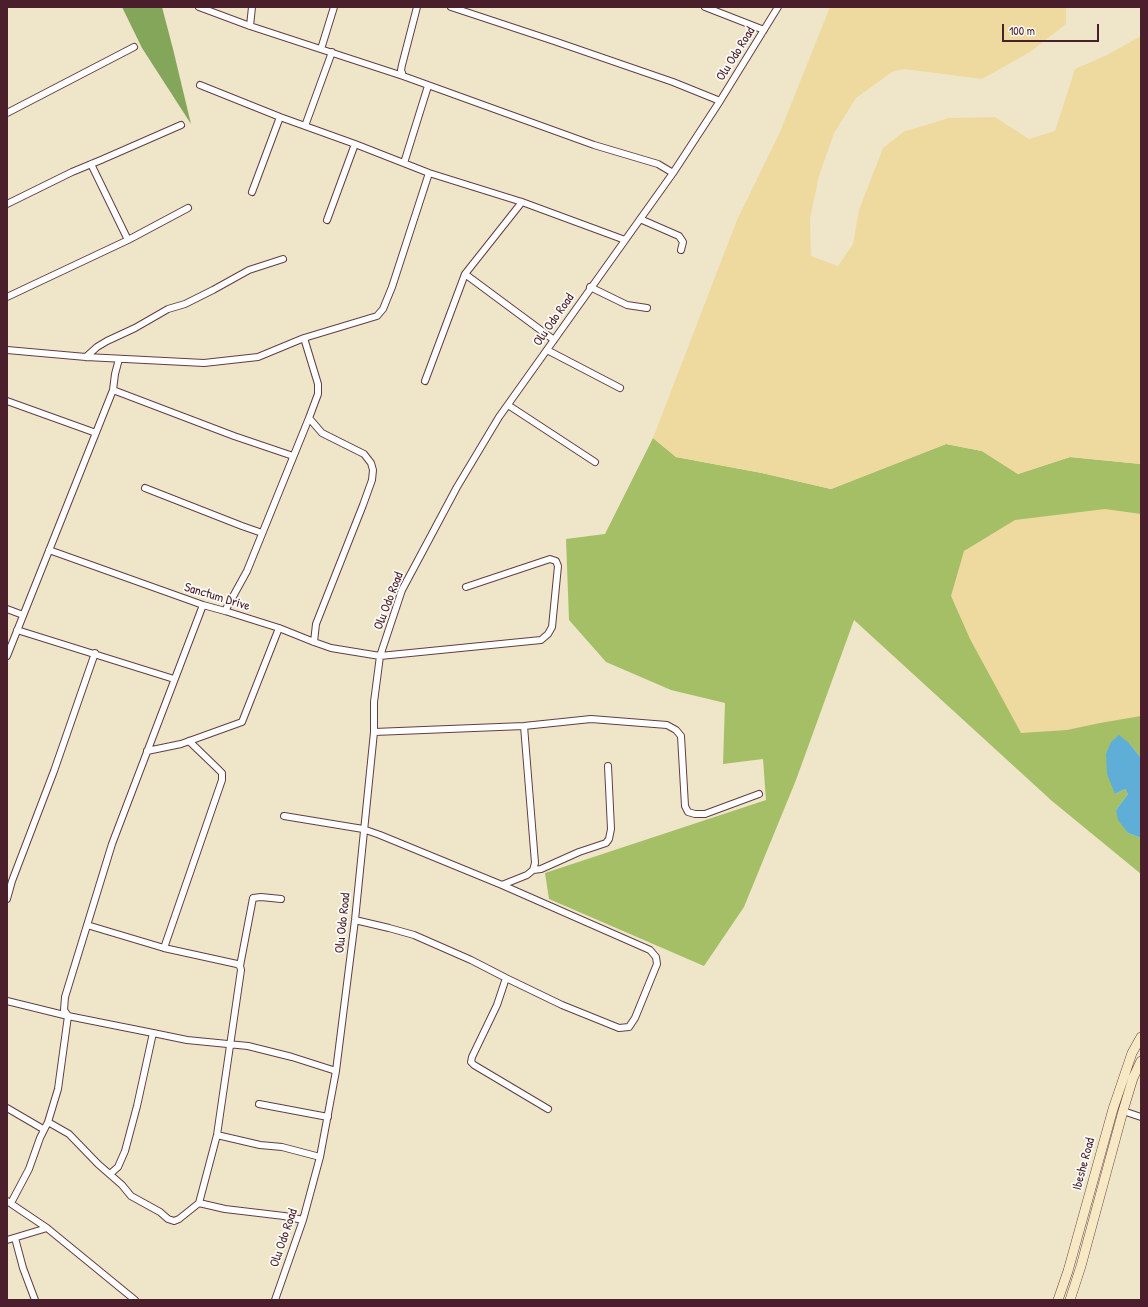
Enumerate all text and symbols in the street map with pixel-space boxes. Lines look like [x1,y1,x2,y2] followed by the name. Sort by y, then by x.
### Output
[1004,16,1101,42] scale bar
[1009,22,1035,39] text: 100 m
[713,24,759,84] street label: Olu Odo Road
[530,291,578,349] street label: Olu Odo Road
[371,570,407,632] street label: Olu Odo Road
[182,580,252,614] street label: Sanctum Drive
[332,892,354,954] street label: Olu Odo Road
[1070,1136,1098,1192] street label: Ibeshe Road
[267,1207,301,1269] street label: Olu Odo Road

